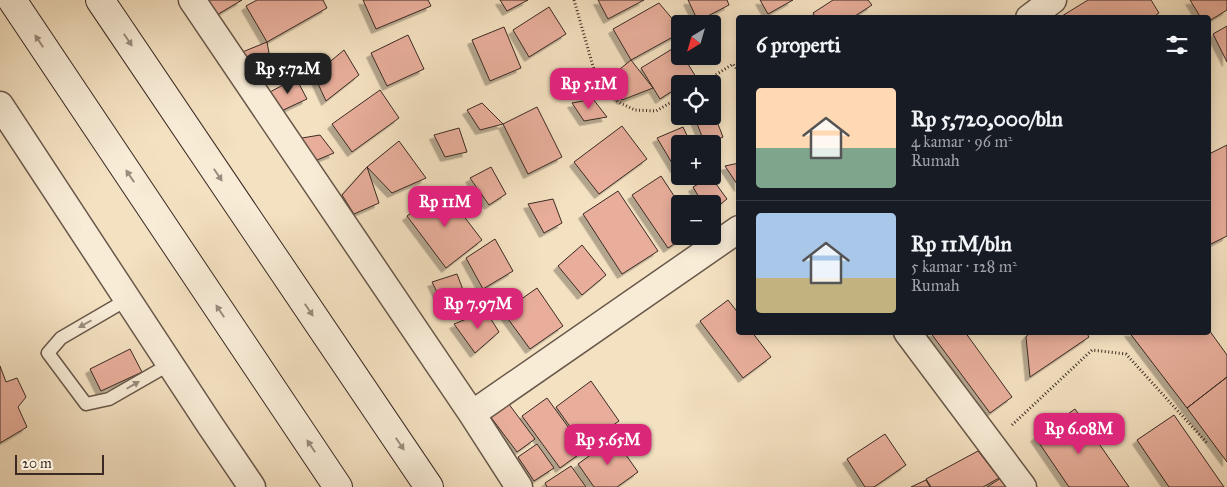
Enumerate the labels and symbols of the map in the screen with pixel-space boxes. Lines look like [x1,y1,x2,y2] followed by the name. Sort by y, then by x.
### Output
[671,15,721,65] north arrow
[123,34,132,47] one-way arrow
[34,35,44,48] one-way arrow
[236,52,340,95] pin: Rp 5.72M
[543,68,635,110] pin: Rp 5.1M
[214,168,223,182] one-way arrow
[125,170,135,183] one-way arrow
[404,186,486,228] pin: Rp 11M
[426,288,530,330] pin: Rp 7.97M
[304,303,314,317] one-way arrow
[215,305,225,318] one-way arrow
[79,319,92,328] one-way arrow
[126,381,139,390] one-way arrow
[1027,412,1131,455] pin: Rp 6.08M
[556,424,660,466] pin: Rp 5.65M
[395,438,405,451] one-way arrow
[306,440,316,453] one-way arrow
[15,452,104,475] scale bar

